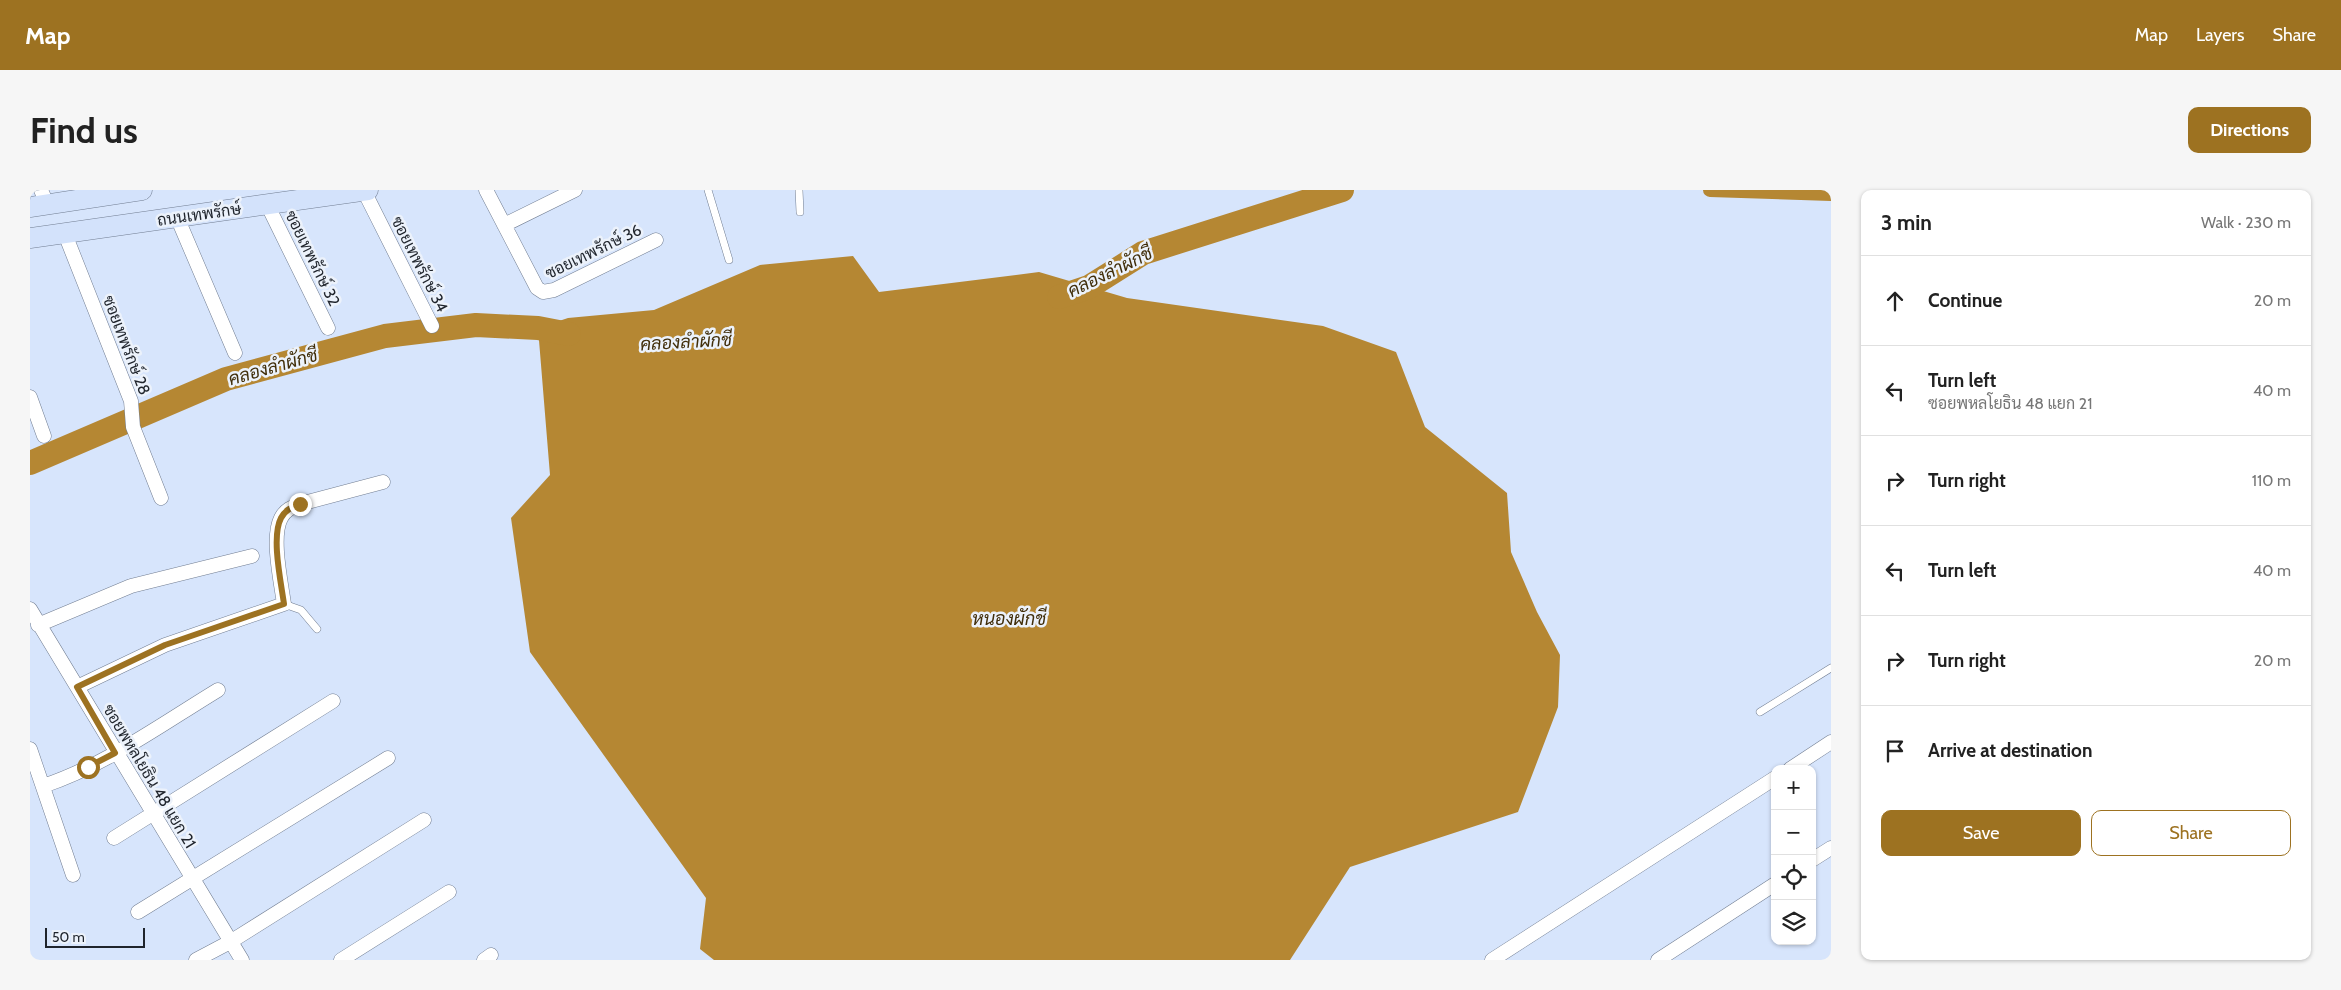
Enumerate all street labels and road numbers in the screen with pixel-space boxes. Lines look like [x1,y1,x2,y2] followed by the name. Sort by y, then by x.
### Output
[156,196,242,230] street label: ถนนเทพรักษ์
[281,206,347,309] street label: ซอยเทพรักษ์ 32
[387,212,454,315] street label: ซอยเทพรักษ์ 34
[541,217,644,283] street label: ซอยเทพรักษ์ 36
[99,292,157,398] street label: ซอยเทพรักษ์ 28
[99,700,202,852] street label: ซอยพหลโยธิน 48 แยก 21

